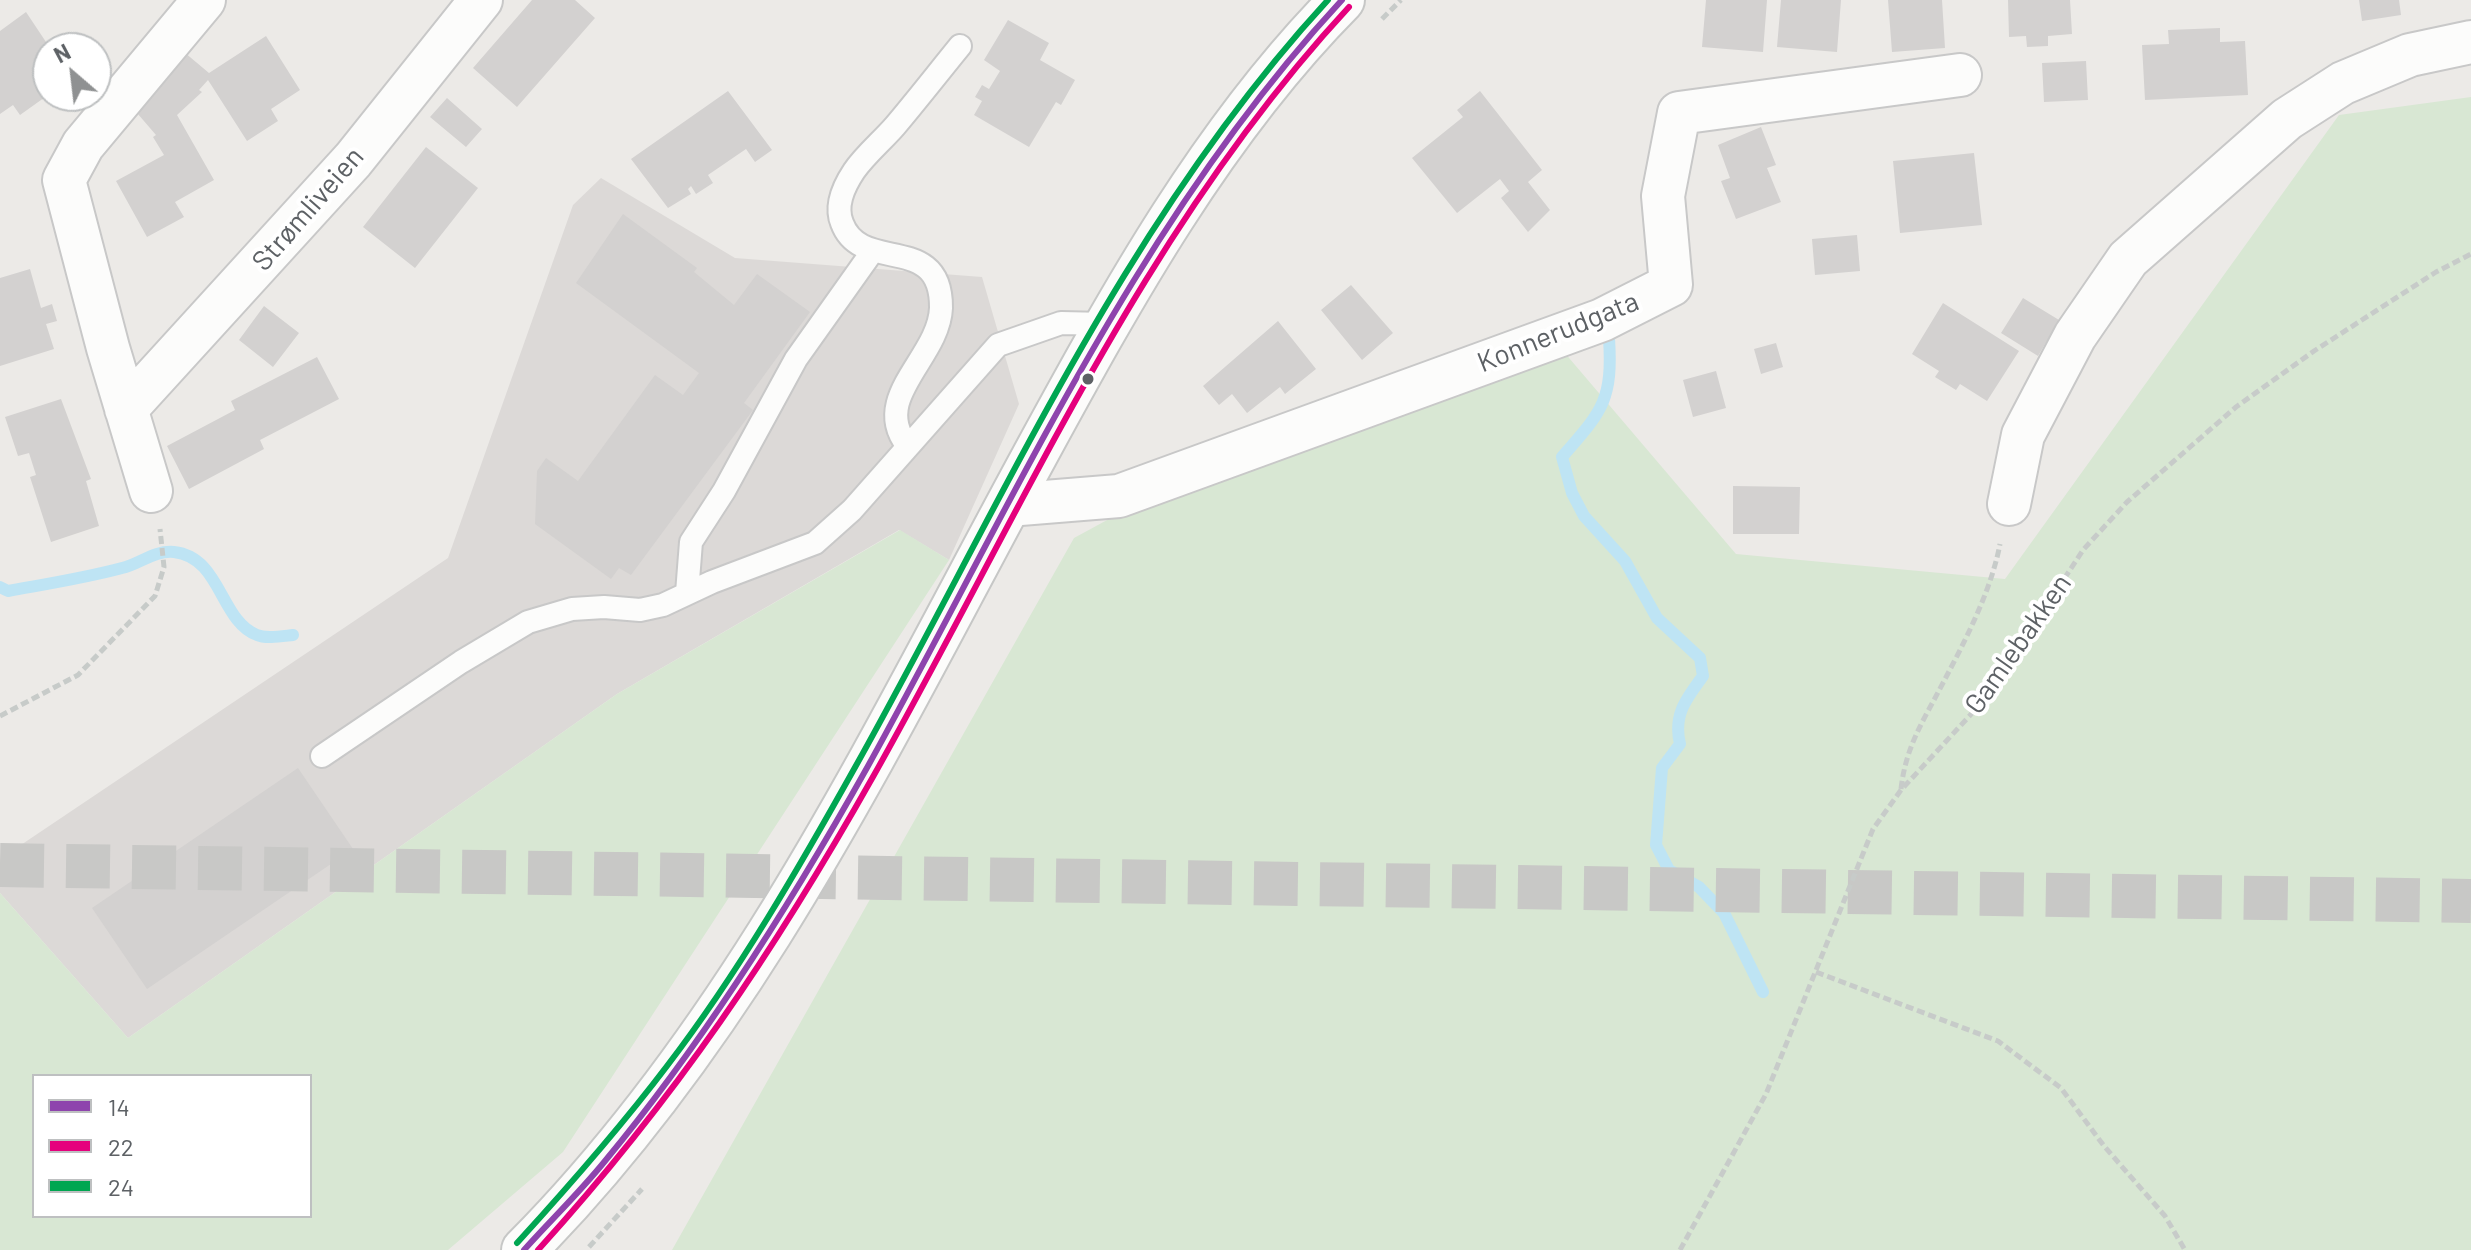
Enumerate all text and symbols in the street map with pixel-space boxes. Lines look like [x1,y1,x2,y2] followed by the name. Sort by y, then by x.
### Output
[32,32,112,112] north arrow
[49,38,74,67] text: N
[245,140,371,278] street label: Strømliveien
[1472,284,1644,380] street label: Konnerudgata
[1080,371,1096,387] unlabelled marker
[1958,568,2078,720] street label: Gamlebakken
[32,1074,312,1218] legend
[108,1092,130,1121] text: 14
[108,1132,134,1161] text: 22
[108,1172,134,1201] text: 24

